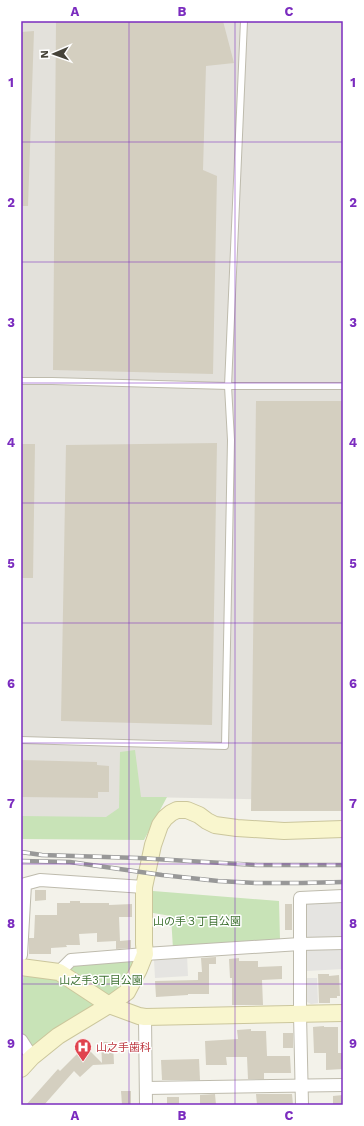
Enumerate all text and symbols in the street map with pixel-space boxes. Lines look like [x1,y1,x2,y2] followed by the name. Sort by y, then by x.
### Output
[71,4,80,19] text: A
[178,4,187,19] text: B
[285,4,294,19] text: C
[34,34,74,74] north arrow
[38,50,51,59] text: N
[8,75,14,90] text: 1
[350,75,356,90] text: 1
[7,195,15,210] text: 2
[349,195,357,210] text: 2
[7,315,15,330] text: 3
[349,315,357,330] text: 3
[7,435,16,450] text: 4
[349,435,358,450] text: 4
[7,556,15,571] text: 5
[349,556,357,571] text: 5
[7,676,15,691] text: 6
[349,676,357,691] text: 6
[7,796,15,811] text: 7
[349,796,357,811] text: 7
[153,915,241,928] park label: 山の手３丁目公園
[7,916,15,931] text: 8
[349,916,357,931] text: 8
[59,974,143,987] park label: 山之手3丁目公園
[7,1036,15,1051] text: 9
[349,1036,357,1051] text: 9
[73,1037,93,1062] hospital icon: 山之手歯科
[96,1041,151,1054] place label: 山之手歯科
[71,1108,80,1123] text: A
[178,1108,187,1123] text: B
[285,1108,294,1123] text: C

